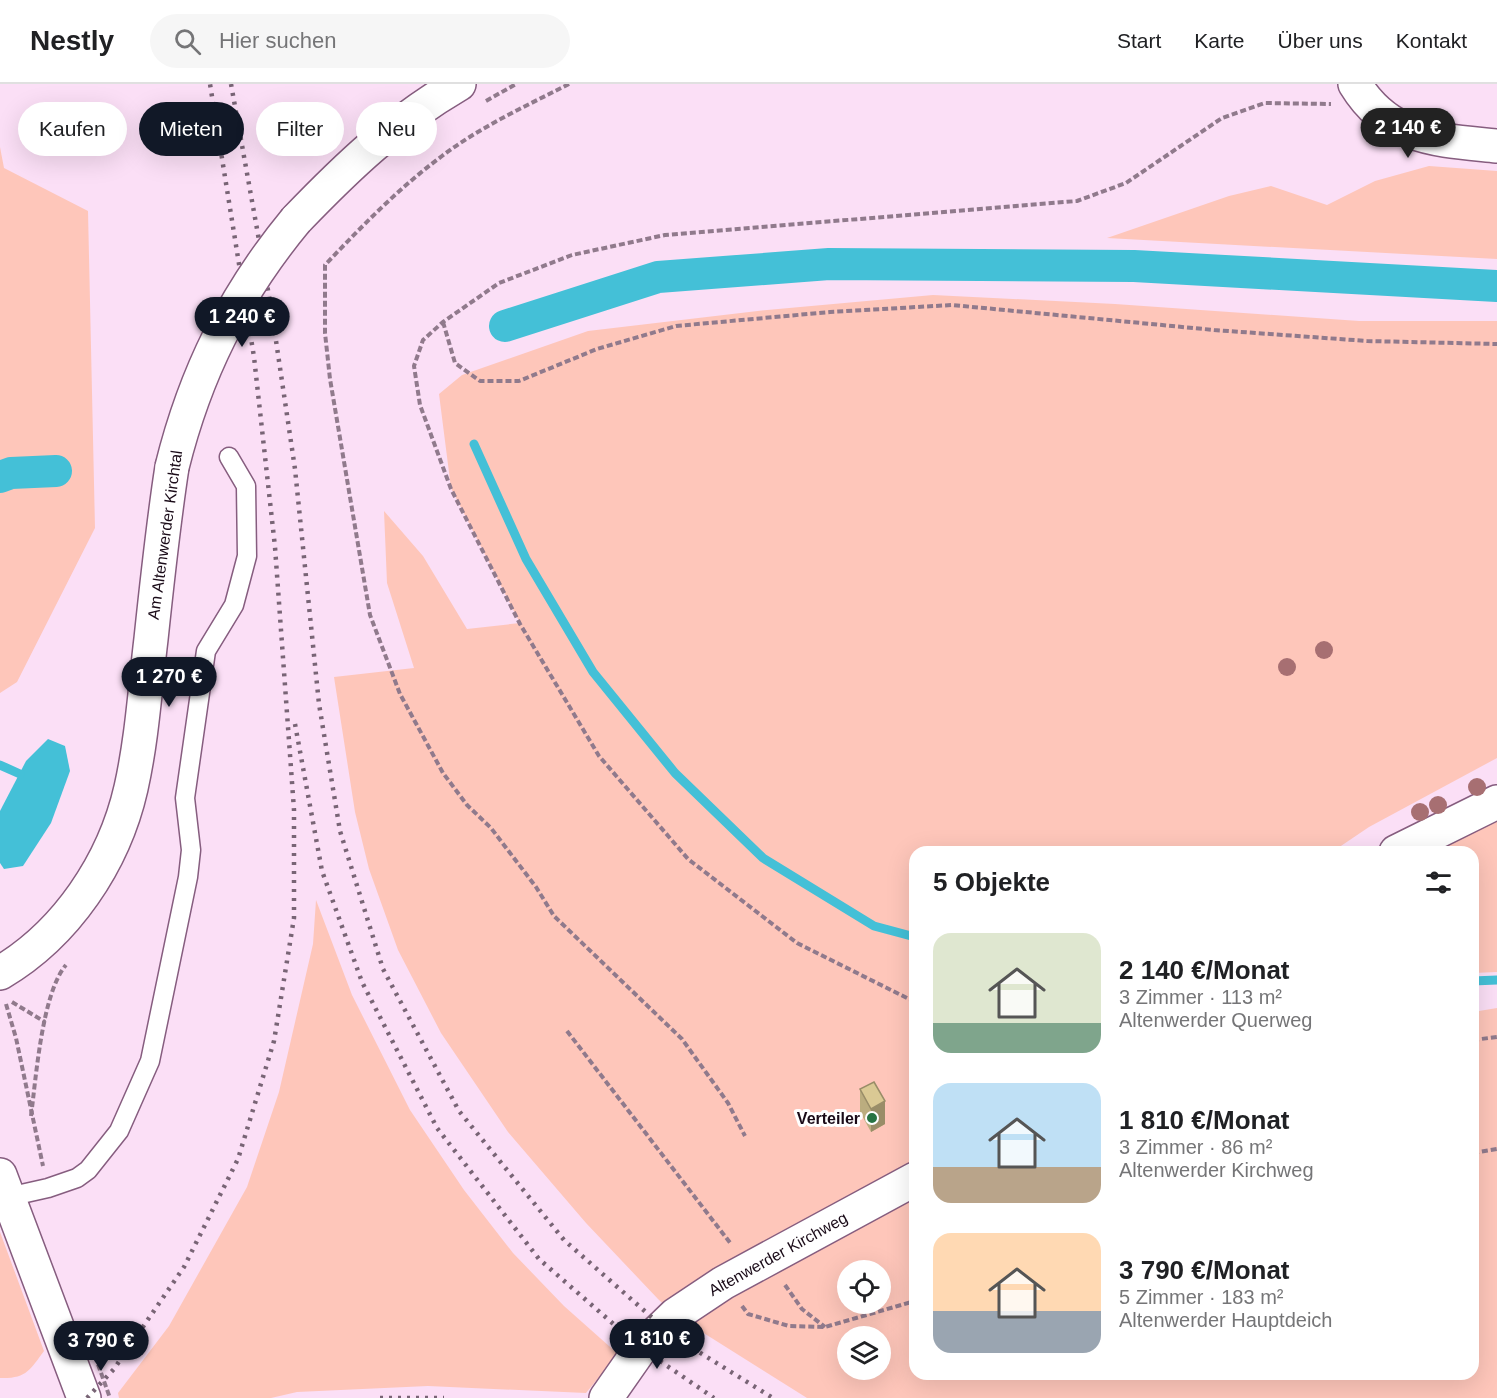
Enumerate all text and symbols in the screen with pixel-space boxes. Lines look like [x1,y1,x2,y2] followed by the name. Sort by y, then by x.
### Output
[150,14,570,68] search box
[30,25,114,56] text: Nestly
[171,25,204,58] icon: search
[219,28,336,53] text: Hier suchen
[1117,29,1161,52] text: Start
[1194,29,1245,52] text: Karte
[1278,29,1363,52] text: Über uns
[1396,29,1467,52] text: Kontakt
[18,102,127,156] chip: Kaufen
[139,102,244,156] chip: Mieten
[256,102,344,156] chip: Filter
[356,102,437,156] chip: Neu
[1353,108,1463,159] pin: 2 140 €
[1375,116,1441,138] text: 2 140 €
[187,297,297,348] pin: 1 240 €
[209,305,275,327] text: 1 240 €
[145,449,185,621] street label: Am Altenwerder Kirchtal
[114,657,224,708] pin: 1 270 €
[136,665,202,687] text: 1 270 €
[1422,866,1455,899] icon: filters
[933,867,1050,897] text: 5 Objekte
[1119,955,1290,985] text: 2 140 €/Monat
[981,957,1053,1029] icon: home
[1119,986,1282,1008] text: 3 Zimmer · 113 m²
[1119,1009,1312,1031] text: Altenwerder Querweg
[1119,1105,1290,1135] text: 1 810 €/Monat
[981,1107,1053,1179] icon: home
[797,1110,860,1127] place label: Verteiler
[865,1111,879,1125] marker: Verteiler
[1119,1136,1272,1158] text: 3 Zimmer · 86 m²
[1119,1159,1314,1181] text: Altenwerder Kirchweg
[706,1209,850,1299] street label: Altenwerder Kirchweg
[1119,1255,1290,1285] text: 3 790 €/Monat
[981,1257,1053,1329] icon: home
[837,1260,891,1380] map controls
[837,1260,891,1314] button: locate
[1119,1286,1283,1308] text: 5 Zimmer · 183 m²
[1119,1309,1332,1331] text: Altenwerder Hauptdeich
[602,1319,712,1370] pin: 1 810 €
[46,1321,156,1372] pin: 3 790 €
[837,1326,891,1380] button: layers
[624,1327,690,1349] text: 1 810 €
[68,1329,134,1351] text: 3 790 €

